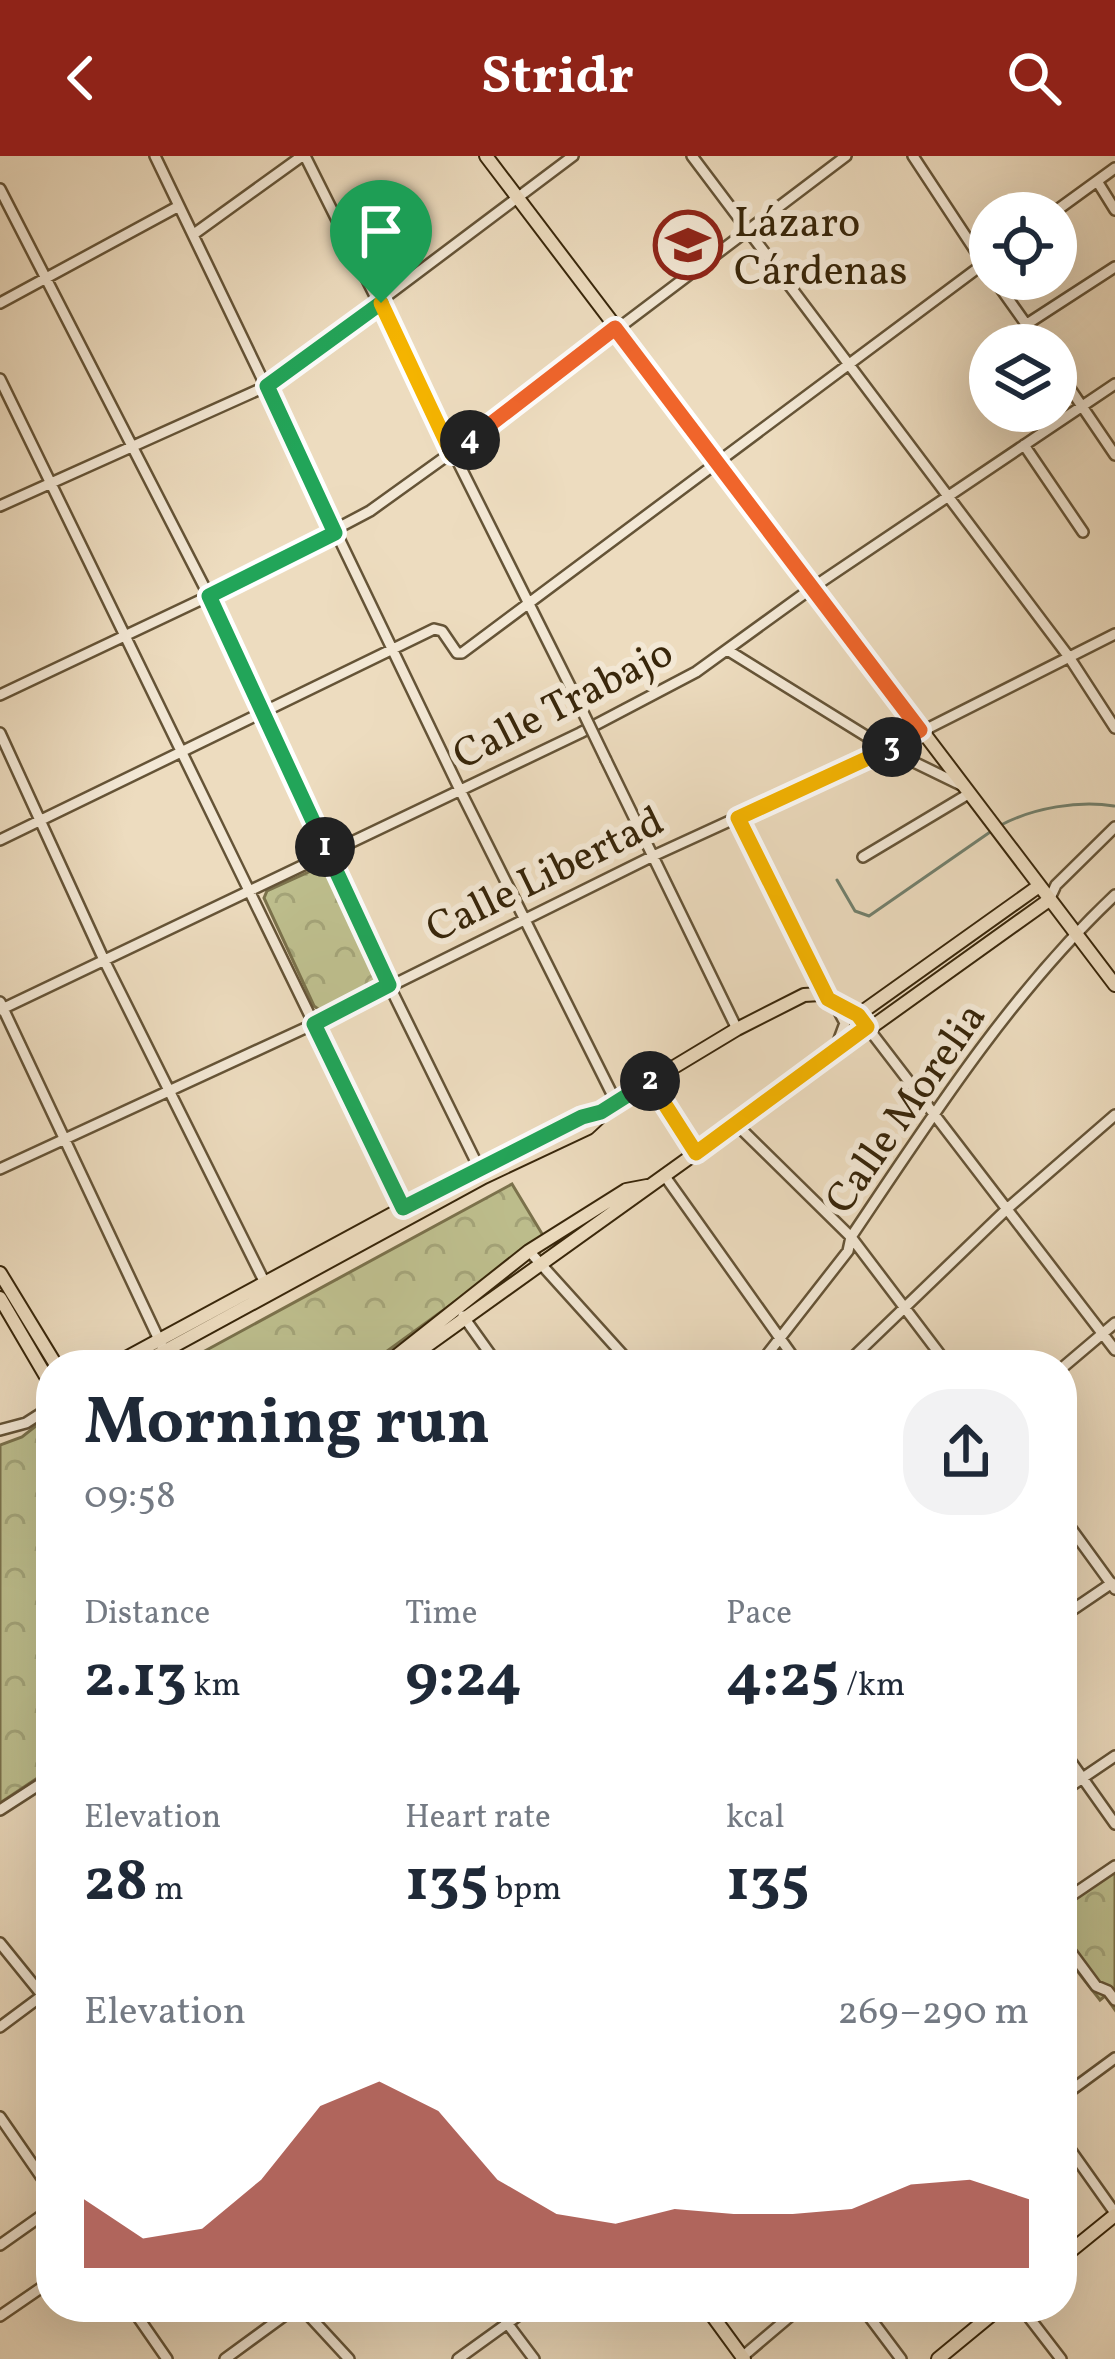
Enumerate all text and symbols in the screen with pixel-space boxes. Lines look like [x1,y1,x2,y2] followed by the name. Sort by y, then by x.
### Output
[481,41,634,116] text: Stridr
[48,45,114,111] icon: back
[1001,45,1067,111] icon: search
[330,180,432,303] pin
[969,192,1077,432] map controls
[969,192,1077,300] button: locate
[734,196,908,303] place label: Lázaro Cárdenas
[348,198,414,264] icon: arrive
[653,210,723,280] school or university icon: Lázaro Cárdenas
[969,324,1077,432] button: layers
[440,410,500,470] pin: 4
[460,417,480,463] text: 4
[444,625,684,787] street label: Calle Trabajo
[862,717,922,777] pin: 3
[884,724,900,770] text: 3
[417,794,675,960] street label: Calle Libertad
[295,817,355,877] pin: 1
[318,824,332,870] text: 1
[813,992,1002,1227] street label: Calle Morelia
[620,1051,680,1111] pin: 2
[641,1058,659,1104] text: 2
[84,1379,490,1471] text: Morning run
[903,1389,1029,1515] button: share
[84,1470,176,1524] text: 09:58
[84,1592,210,1638] text: Distance
[405,1592,477,1638] text: Time
[726,1592,792,1638] text: Pace
[84,1638,187,1721] text: 2.13
[405,1638,522,1721] text: 9:24
[726,1638,839,1721] text: 4:25
[187,1664,241,1710] text: km
[839,1664,905,1710] text: /km
[84,1796,221,1842] text: Elevation
[405,1796,551,1842] text: Heart rate
[726,1796,785,1842] text: kcal
[84,1842,148,1925] text: 28
[405,1842,489,1925] text: 135
[726,1842,810,1925] text: 135
[148,1868,184,1914] text: m
[489,1868,561,1914] text: bpm
[84,1986,246,2040] text: Elevation
[838,1986,1029,2040] text: 269–290 m

